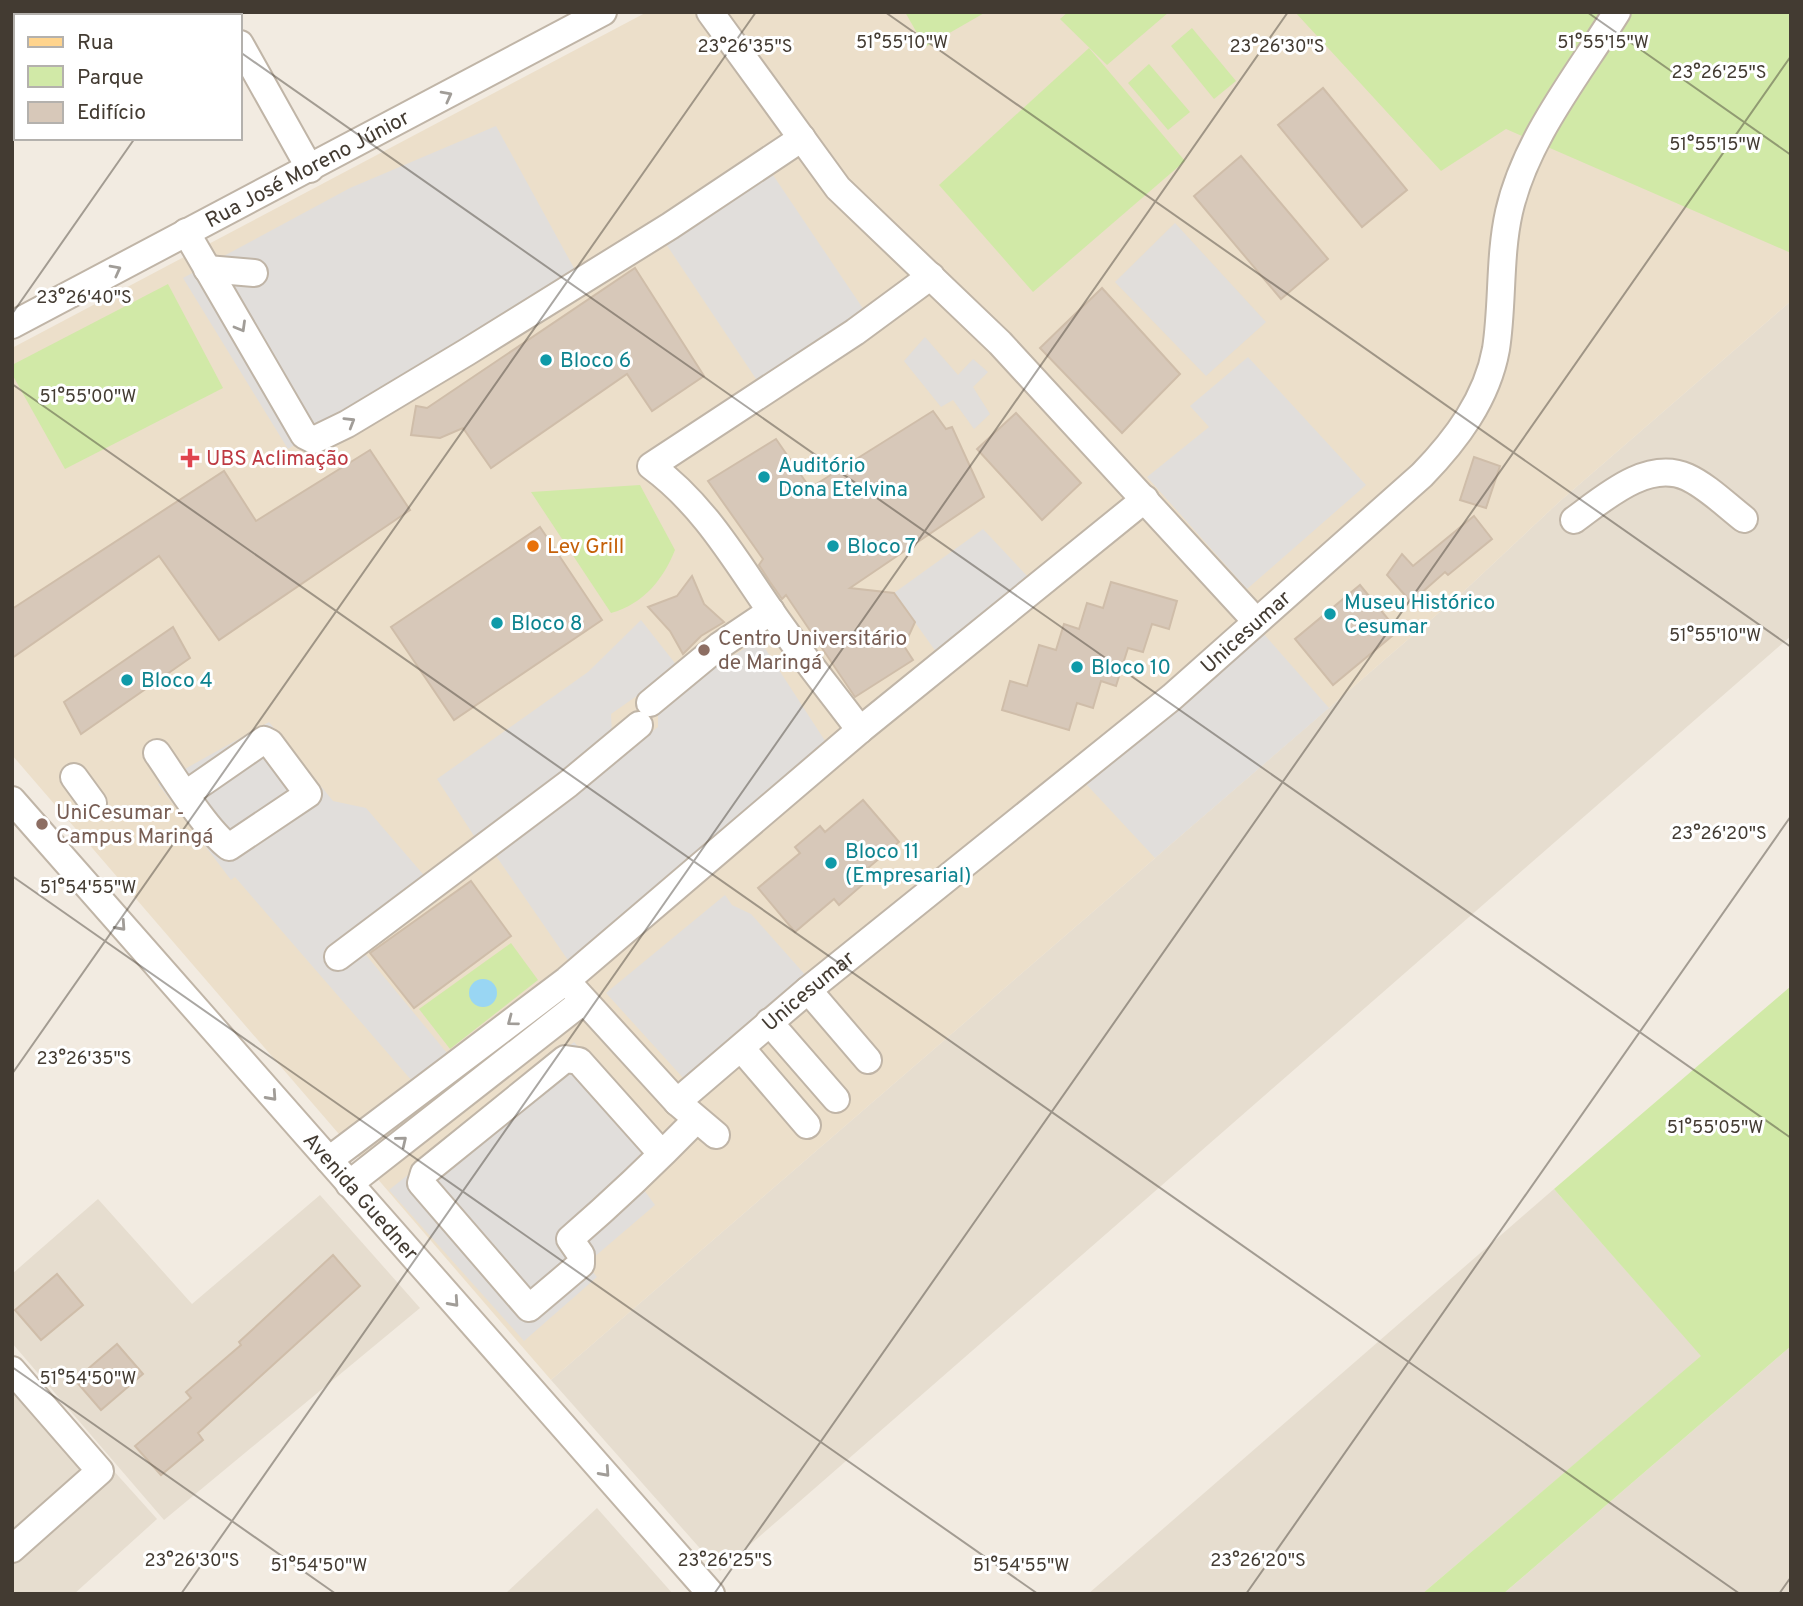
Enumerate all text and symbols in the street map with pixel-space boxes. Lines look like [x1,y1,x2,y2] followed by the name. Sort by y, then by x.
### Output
[14,14,242,140] legend
[77,30,114,57] text: Rua
[856,32,948,55] text: 51°55'10"W
[1557,32,1649,55] text: 51°55'15"W
[698,36,792,59] text: 23°26'35"S
[1229,36,1325,59] text: 23°26'30"S
[1671,62,1767,85] text: 23°26'25"S
[77,65,144,92] text: Parque
[440,91,452,104] one-way arrow
[77,100,146,127] text: Edifício
[201,105,415,235] street label: Rua José Moreno Júnior
[1669,134,1761,157] text: 51°55'15"W
[108,265,121,278] one-way arrow
[36,287,132,310] text: 23°26'40"S
[233,320,246,333] one-way arrow
[560,348,631,375] place label: Bloco 6
[538,352,554,368] marker: Bloco 6
[40,386,136,409] text: 51°55'00"W
[342,418,355,431] one-way arrow
[206,446,349,473] place label: UBS Aclimação
[180,448,200,468] marker: UBS Aclimação
[778,453,908,504] place label: Auditório Dona Etelvina
[756,469,772,485] marker: Auditório Dona Etelvina
[547,534,624,561] place label: Lev Grill
[847,534,916,561] place label: Bloco 7
[525,538,541,554] marker: Lev Grill
[825,538,841,554] marker: Bloco 7
[1196,585,1298,680] street label: Unicesumar
[1344,590,1495,641] place label: Museu Histórico Cesumar
[1322,606,1338,622] marker: Museu Histórico Cesumar
[511,611,582,638] place label: Bloco 8
[489,615,505,631] marker: Bloco 8
[1669,625,1761,648] text: 51°55'10"W
[718,626,907,677] place label: Centro Universitário de Maringá
[696,642,712,658] marker: Centro Universitário de Maringá
[1091,655,1171,682] place label: Bloco 10
[1069,659,1085,675] marker: Bloco 10
[141,668,213,695] place label: Bloco 4
[119,672,135,688] marker: Bloco 4
[56,800,213,851] place label: UniCesumar - Campus Maringá
[34,816,50,832] marker: UniCesumar - Campus Maringá
[1671,823,1767,846] text: 23°26'20"S
[845,839,971,890] place label: Bloco 11 (Empresarial)
[823,855,839,871] marker: Bloco 11 (Empresarial)
[40,877,136,900] text: 51°54'55"W
[113,918,125,931] one-way arrow
[757,946,861,1038] street label: Unicesumar
[508,1013,520,1025] one-way arrow
[37,1048,131,1071] text: 23°26'35"S
[264,1088,276,1101] one-way arrow
[1667,1117,1763,1140] text: 51°55'05"W
[296,1128,423,1267] street label: Avenida Guedner
[394,1137,407,1149] one-way arrow
[446,1293,458,1306] one-way arrow
[40,1368,136,1391] text: 51°54'50"W
[597,1464,609,1477] one-way arrow
[144,1550,240,1573] text: 23°26'30"S
[677,1550,773,1573] text: 23°26'25"S
[1210,1550,1306,1573] text: 23°26'20"S
[271,1555,367,1578] text: 51°54'50"W
[973,1555,1069,1578] text: 51°54'55"W

